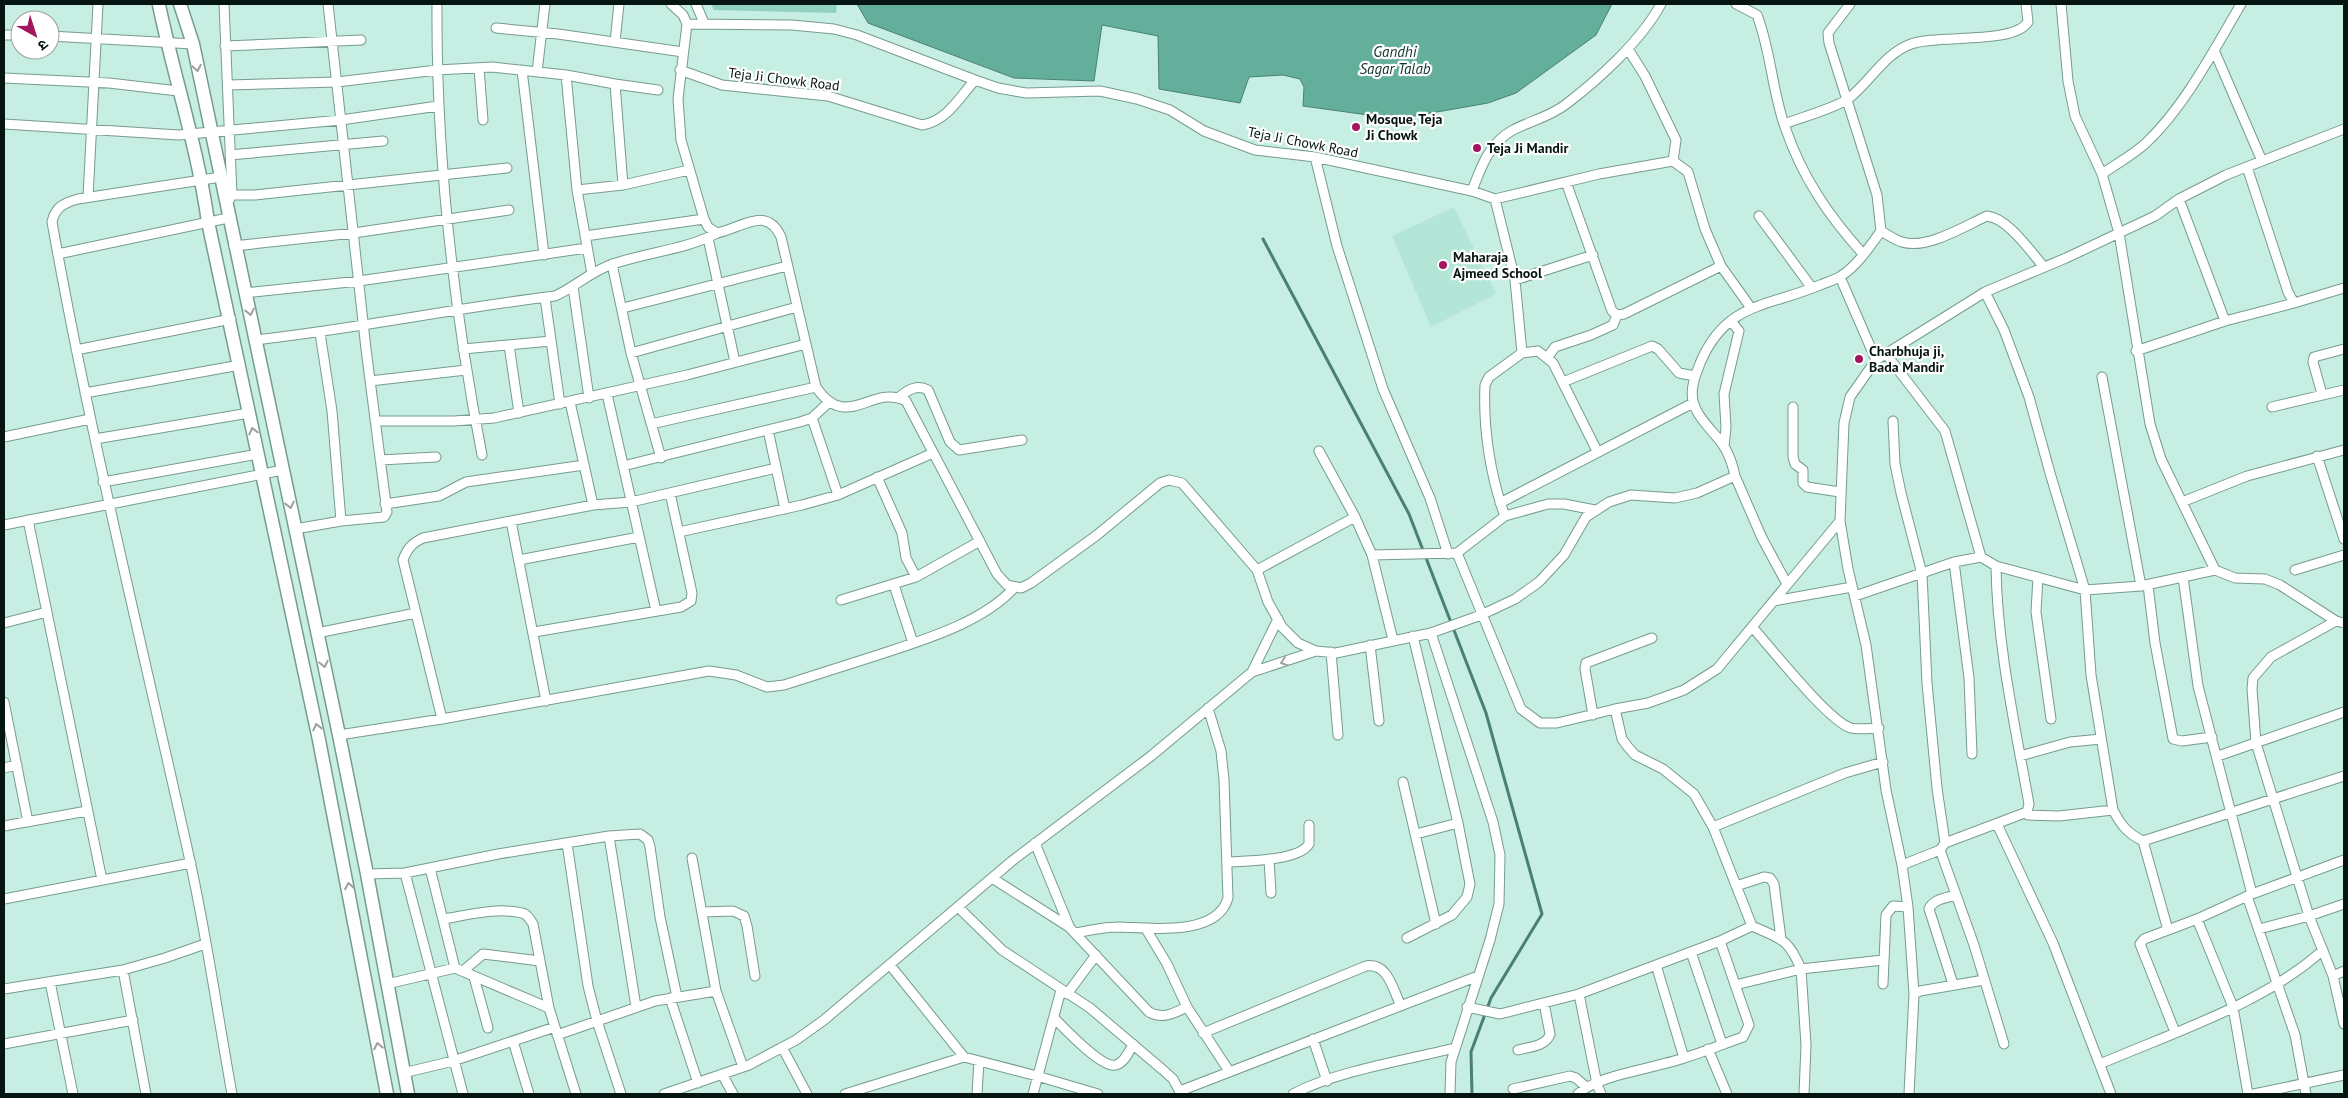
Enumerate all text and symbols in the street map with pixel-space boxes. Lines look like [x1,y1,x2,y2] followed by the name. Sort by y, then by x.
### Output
[10,10,60,60] north arrow
[34,36,52,55] text: उ
[1360,42,1431,78] water label: Gandhi Sagar Talab
[191,63,201,72] one-way arrow
[727,63,841,95] street label: Teja Ji Chowk Road
[1365,110,1442,144] place label: Mosque, Teja Ji Chowk
[1350,121,1362,133] marker: Mosque, Teja Ji Chowk
[1246,122,1360,162] street label: Teja Ji Chowk Road
[1487,139,1569,157] place label: Teja Ji Mandir
[1471,142,1483,154] marker: Teja Ji Mandir
[1453,248,1543,282] place label: Maharaja Ajmeed School
[1437,259,1449,271] marker: Maharaja Ajmeed School
[244,307,254,316] one-way arrow
[1869,342,1944,376] place label: Charbhuja ji, Bada Mandir
[1853,353,1865,365] marker: Charbhuja ji, Bada Mandir
[248,427,259,436] one-way arrow
[284,501,295,510] one-way arrow
[1280,656,1288,666] one-way arrow
[318,660,328,669] one-way arrow
[312,723,322,732] one-way arrow
[344,882,354,891] one-way arrow
[373,1042,383,1051] one-way arrow

